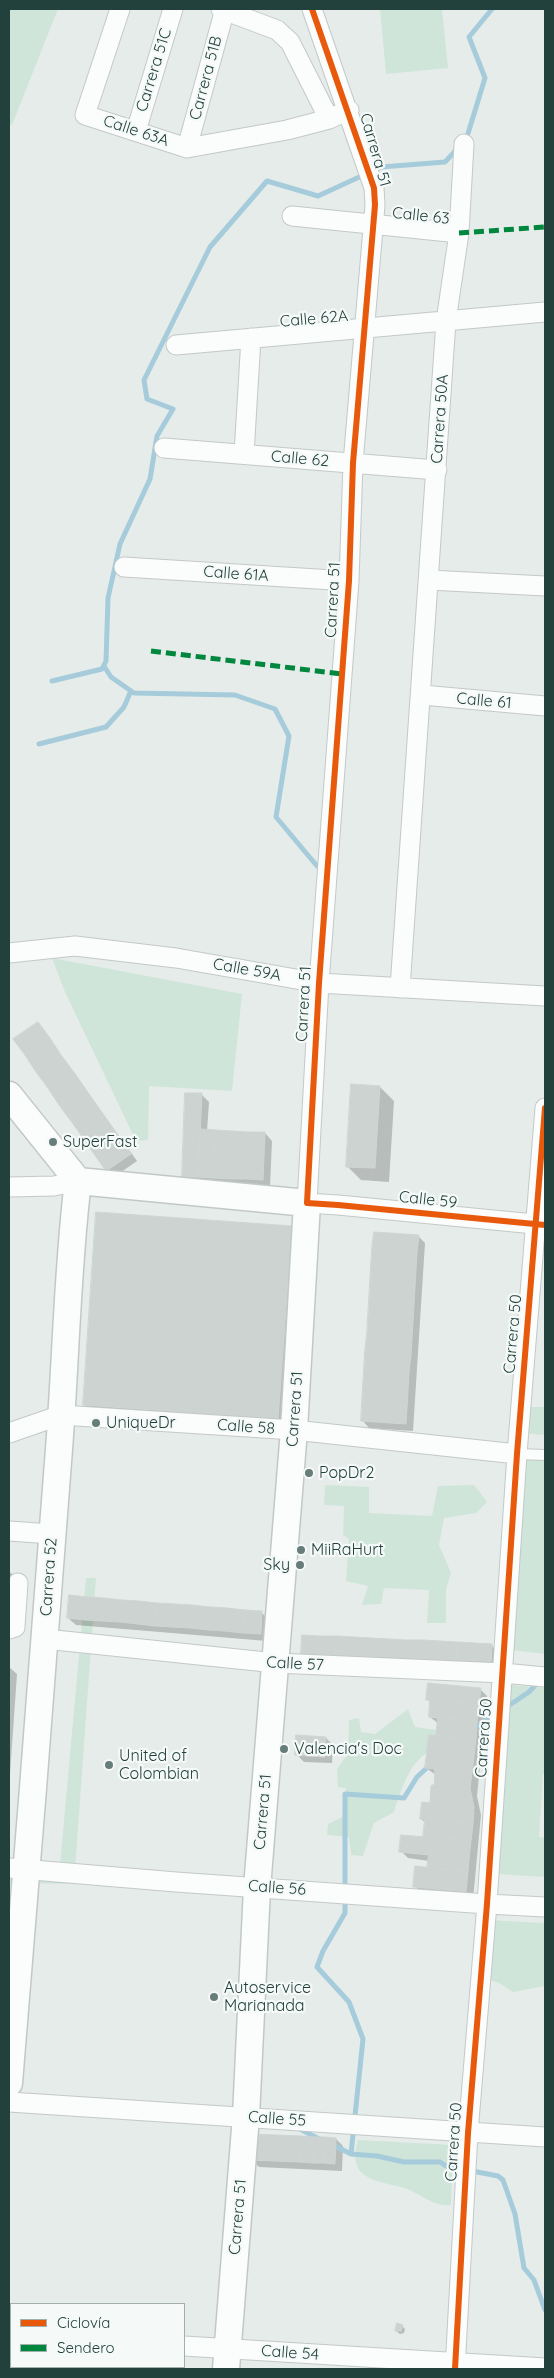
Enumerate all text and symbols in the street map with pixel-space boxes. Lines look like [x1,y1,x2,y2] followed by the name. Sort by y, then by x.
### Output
[132,26,176,114] street label: Carrera 51C
[186,34,226,122] street label: Carrera 51B
[101,111,171,151] street label: Calle 63A
[355,111,395,189] street label: Carrera 51
[391,203,451,229] street label: Calle 63
[279,306,349,332] street label: Calle 62A
[427,374,453,464] street label: Carrera 50A
[270,447,330,471] street label: Calle 62
[203,562,269,586] street label: Calle 61A
[321,562,345,638] street label: Carrera 51
[456,689,512,713] street label: Calle 61
[211,955,283,985] street label: Calle 59A
[292,966,316,1042] street label: Carrera 51
[63,1132,137,1152] place label: SuperFast
[47,1136,59,1148] marker: SuperFast
[398,1187,458,1213] street label: Calle 59
[500,1294,526,1374] street label: Carrera 50
[283,1371,307,1447] street label: Carrera 51
[106,1413,176,1433] place label: UniqueDr
[216,1415,276,1439] street label: Calle 58
[90,1417,102,1429] marker: UniqueDr
[319,1463,374,1483] place label: PopDr2
[303,1467,315,1479] marker: PopDr2
[37,1537,61,1617] street label: Carrera 52
[311,1540,384,1560] place label: MiiRaHurt
[295,1544,307,1556] marker: MiiRaHurt
[263,1555,290,1575] place label: Sky
[294,1559,306,1571] marker: Sky
[266,1653,324,1675] street label: Calle 57
[472,1698,496,1778] street label: Carrera 50
[294,1739,402,1759] place label: Valencia's Doc
[278,1743,290,1755] marker: Valencia's Doc
[119,1746,199,1784] place label: United of Colombian
[103,1759,115,1771] marker: United of Colombian
[250,1773,276,1851] street label: Carrera 51
[247,1876,307,1900] street label: Calle 56
[224,1978,311,2016] place label: Autoservice Marianada
[208,1991,220,2003] marker: Autoservice Marianada
[442,2102,466,2182] street label: Carrera 50
[247,2107,307,2131] street label: Calle 55
[225,2178,251,2256] street label: Carrera 51
[10,2303,185,2368] legend
[57,2313,110,2332] text: Ciclovía
[57,2338,115,2357] text: Sendero
[260,2341,320,2365] street label: Calle 54

